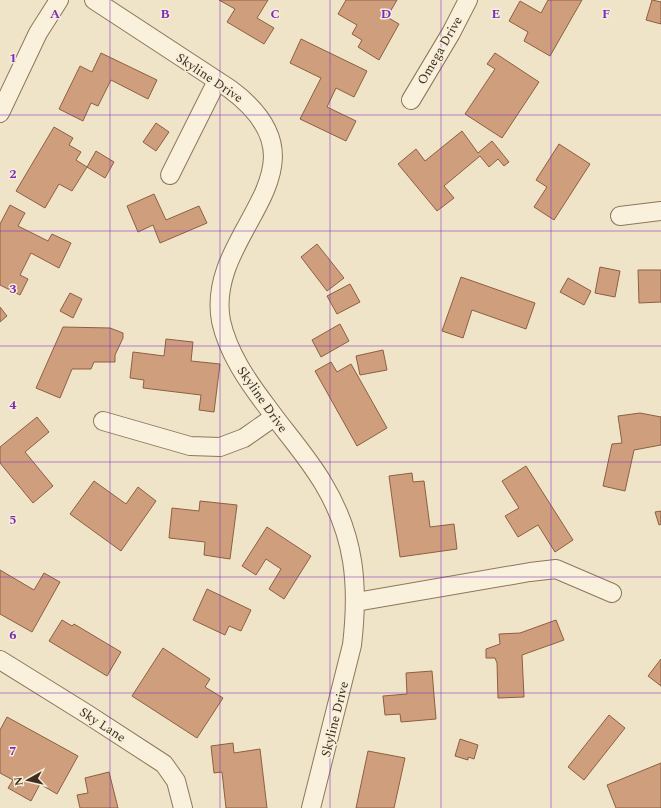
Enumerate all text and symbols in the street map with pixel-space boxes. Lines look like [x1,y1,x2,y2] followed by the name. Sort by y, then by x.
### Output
[50,4,60,24] text: A
[160,4,170,24] text: B
[270,4,280,24] text: C
[381,4,391,24] text: D
[492,4,501,24] text: E
[602,4,610,24] text: F
[412,12,468,89] street label: Omega Drive
[9,48,17,68] text: 1
[172,48,247,108] street label: Skyline Drive
[9,164,17,184] text: 2
[9,279,17,299] text: 3
[232,362,293,437] street label: Skyline Drive
[9,395,17,415] text: 4
[9,510,17,530] text: 5
[9,625,17,645] text: 6
[316,679,354,759] street label: Skyline Drive
[75,702,130,747] street label: Sky Lane
[9,741,17,761] text: 7
[8,760,48,800] north arrow
[10,776,28,787] text: N

